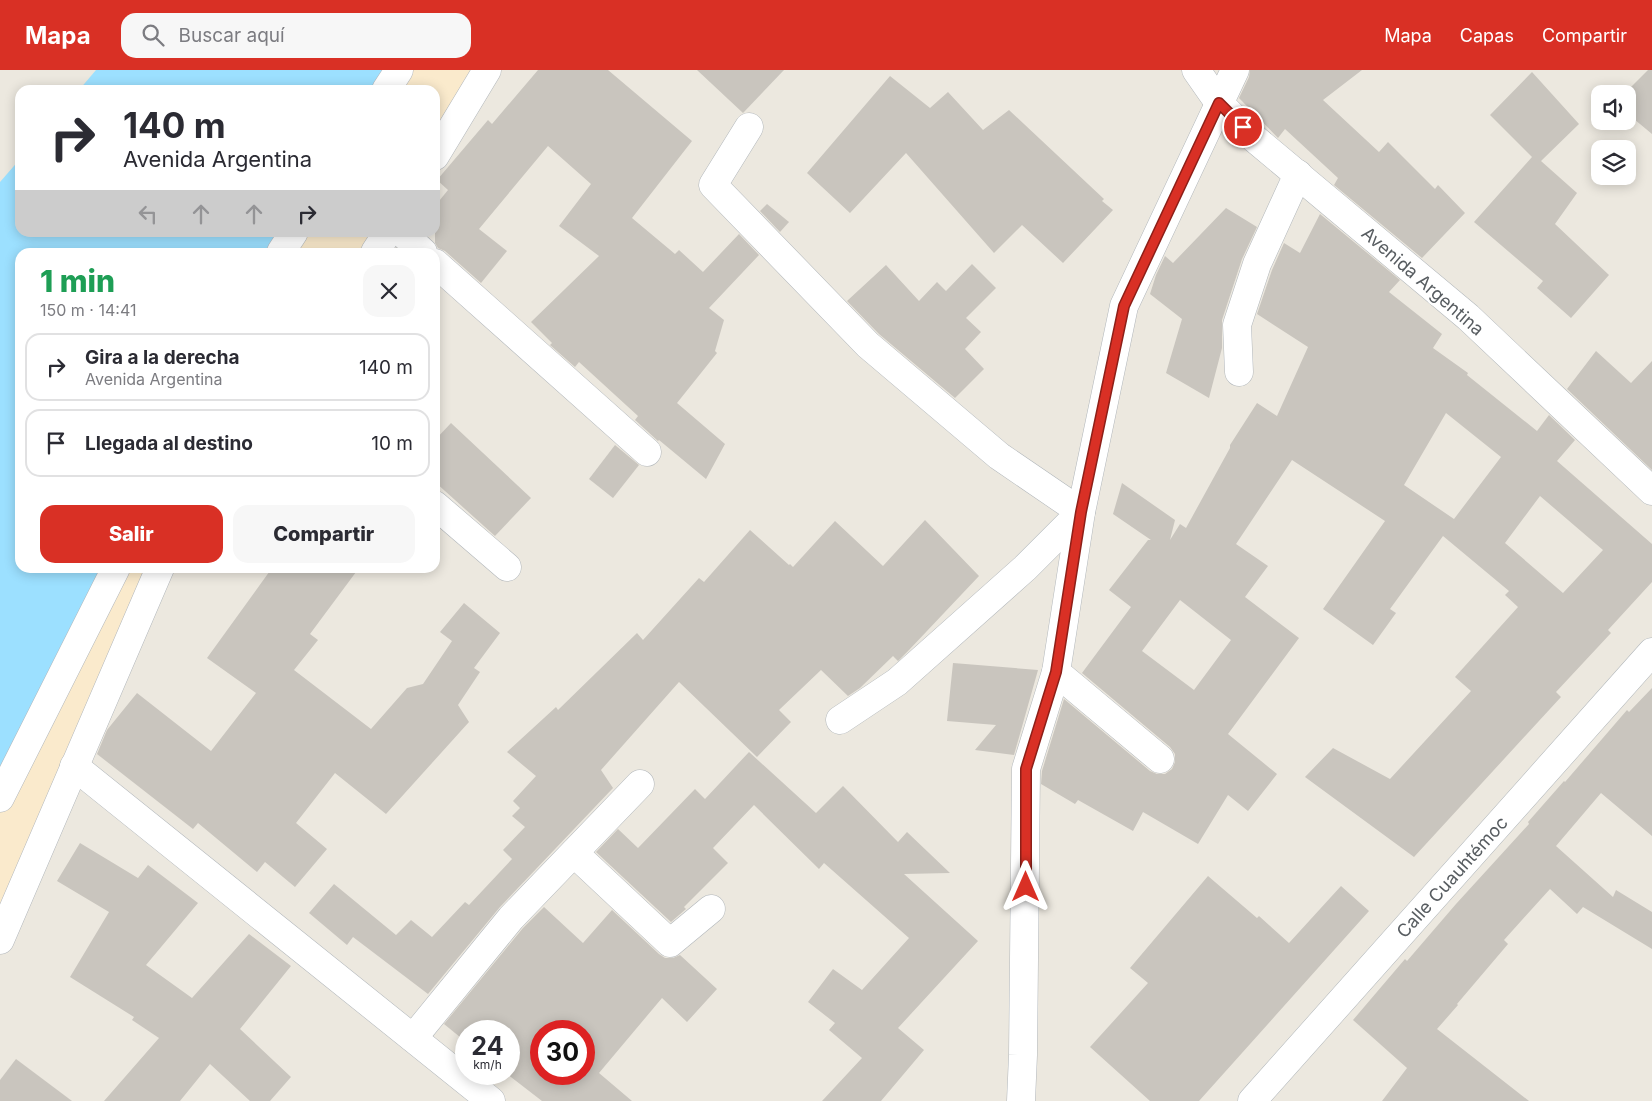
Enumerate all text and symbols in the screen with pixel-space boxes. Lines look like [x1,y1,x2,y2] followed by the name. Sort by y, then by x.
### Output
[121,13,471,58] search box
[25,21,91,50] text: Mapa
[139,21,167,49] icon: search
[179,24,285,47] text: Buscar aquí
[1384,25,1432,46] text: Mapa
[1460,25,1514,46] text: Capas
[1542,25,1627,46] text: Compartir
[1591,85,1636,185] map controls
[1591,85,1636,130] button: sound
[123,104,226,146] text: 140 m
[40,105,105,170] icon: right
[1222,106,1264,148] pin
[1229,113,1257,141] icon: arrive
[1591,140,1636,185] button: layers
[123,146,312,172] text: Avenida Argentina
[134,200,162,228] icon: left
[187,200,215,228] icon: ahead
[240,200,268,228] icon: ahead
[293,200,321,228] icon: right
[1358,222,1488,340] street label: Avenida Argentina
[40,263,115,299] text: 1 min
[363,265,415,317] button: close
[40,300,136,320] text: 150 m · 14:41
[85,346,240,369] text: Gira a la derecha
[42,353,70,381] icon: right
[359,356,413,379] text: 140 m
[85,369,223,389] text: Avenida Argentina
[42,429,70,457] icon: arrive
[85,432,253,455] text: Llegada al destino
[371,432,413,455] text: 10 m
[40,505,223,563] button: Salir
[233,505,415,563] button: Compartir
[1392,812,1512,942] street label: Calle Cuauhtémoc
[999,860,1051,912] position arrow
[530,1020,595,1085] speed limit sign: 30
[471,1031,504,1061] text: 24
[473,1057,502,1072] text: km/h

